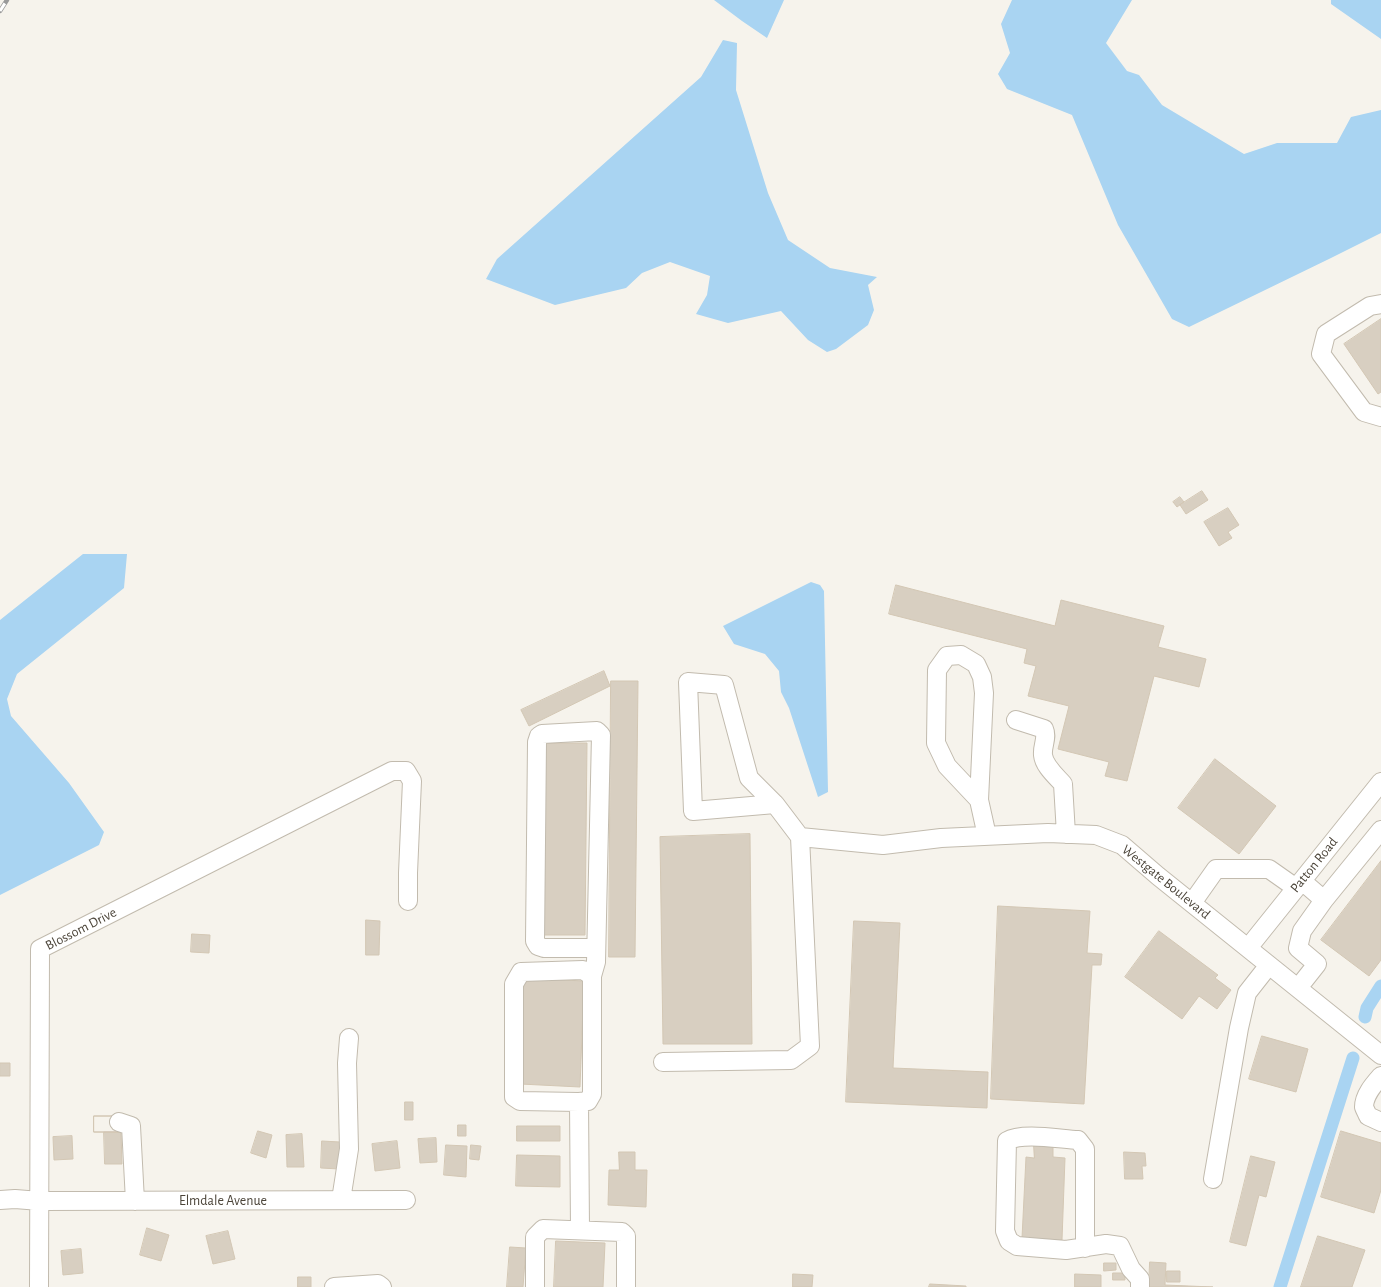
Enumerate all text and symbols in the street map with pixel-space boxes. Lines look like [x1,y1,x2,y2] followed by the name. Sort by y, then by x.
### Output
[1287,834,1341,896] street label: Patton Road
[1118,841,1214,923] street label: Westgate Boulevard
[43,904,119,954] street label: Blossom Drive
[179,1193,267,1209] street label: Elmdale Avenue

